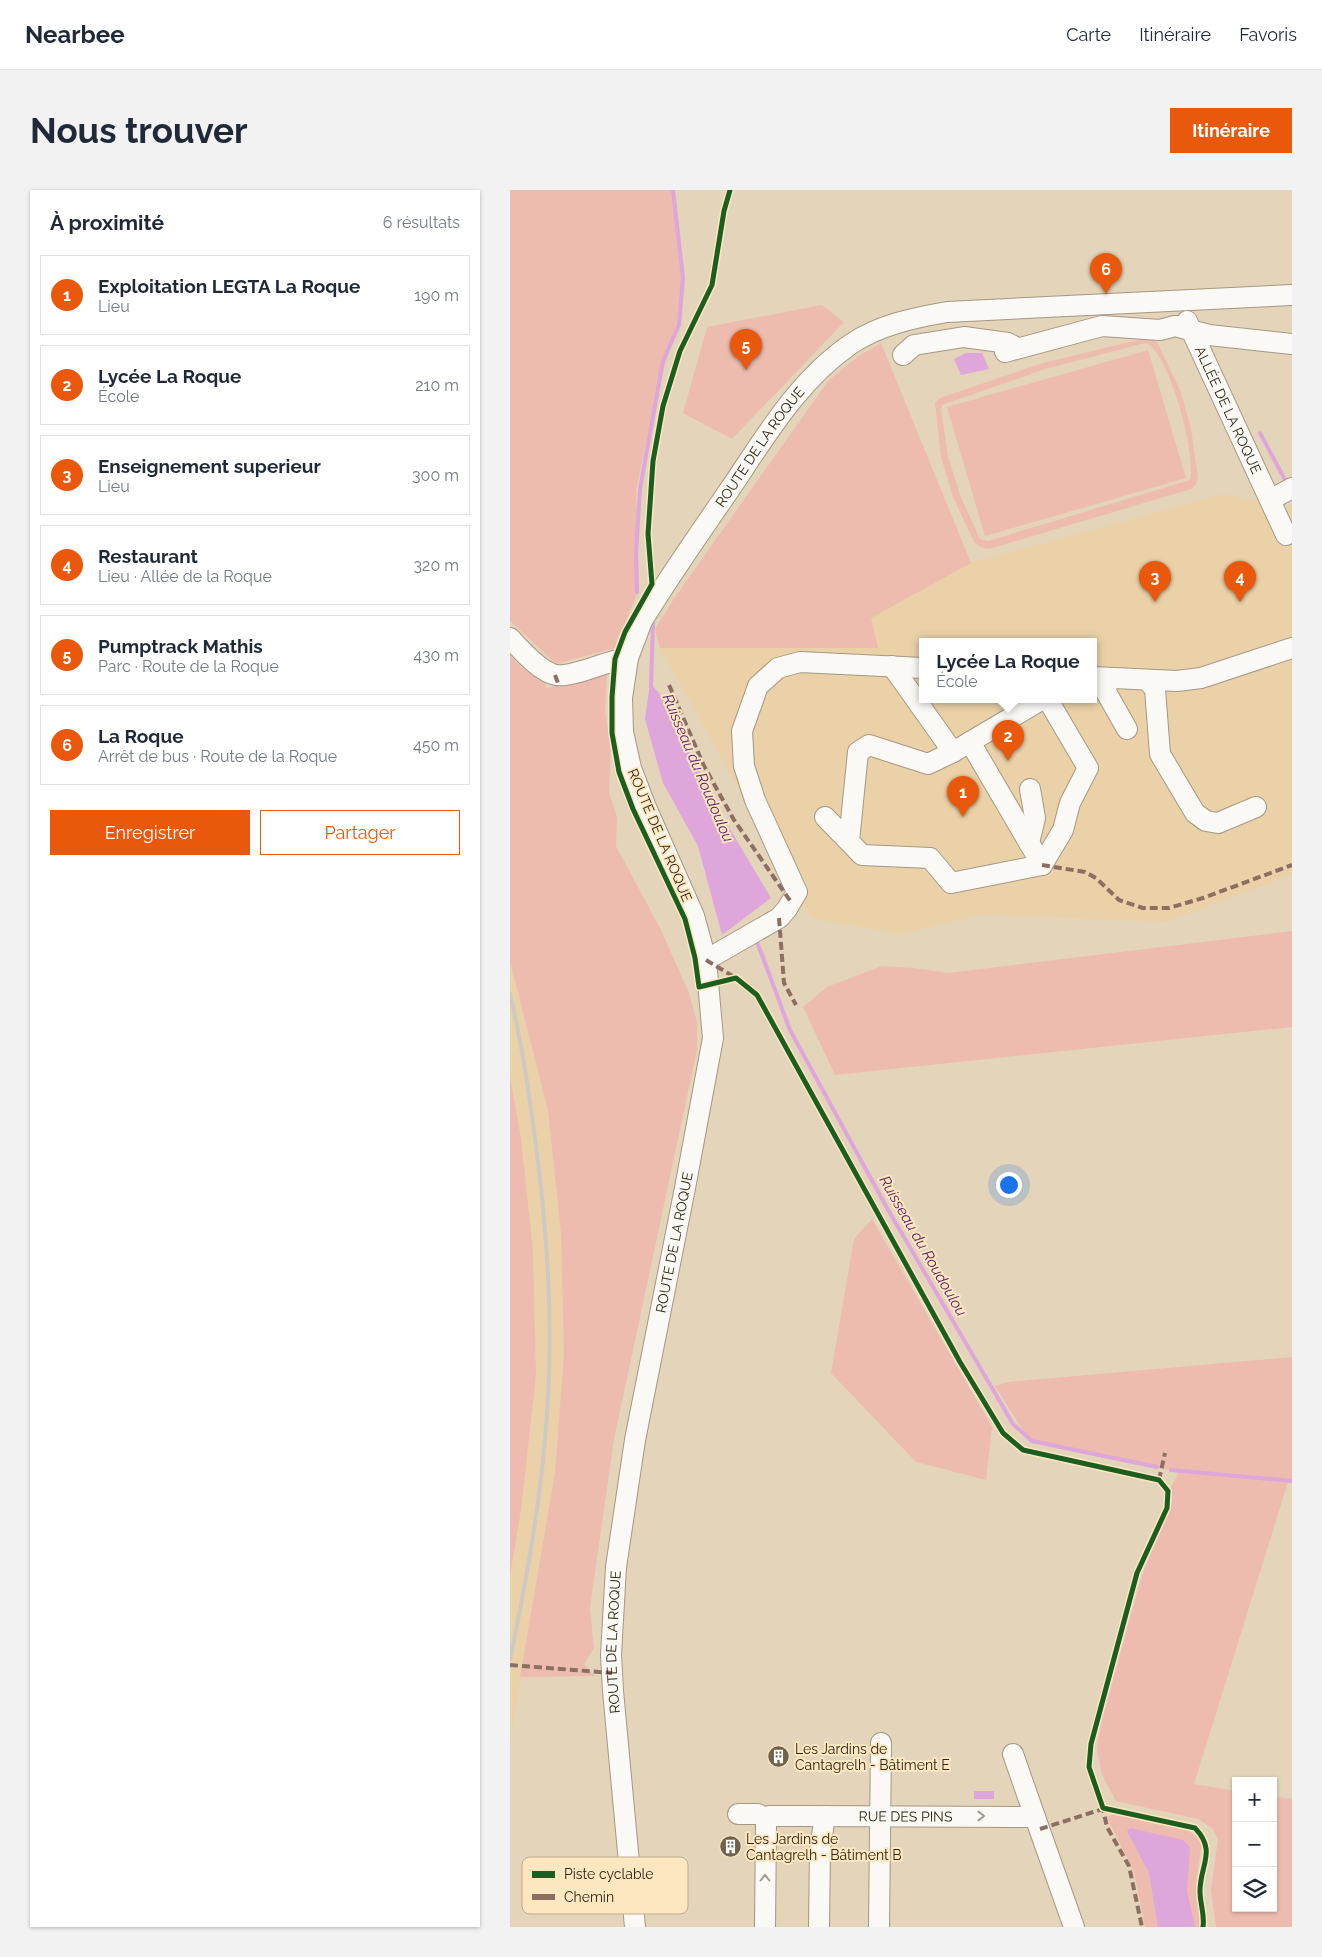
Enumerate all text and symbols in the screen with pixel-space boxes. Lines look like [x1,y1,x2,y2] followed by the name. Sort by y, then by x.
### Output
[25,20,125,49] text: Nearbee
[1066,24,1111,45] text: Carte
[1139,24,1211,45] text: Itinéraire
[1239,24,1297,45] text: Favoris
[1170,108,1292,153] button: Itinéraire
[30,110,248,151] text: Nous trouver
[50,210,164,235] text: À proximité
[383,213,460,232] text: 6 résultats
[1090,253,1122,294] pin: 6
[98,275,360,297] text: Exploitation LEGTA La Roque
[63,286,71,305] text: 1
[414,286,459,305] text: 190 m
[98,297,130,316] text: Lieu
[730,329,762,370] pin: 5
[1192,344,1265,476] street label: ALLÉE DE LA ROQUE
[98,365,241,387] text: Lycée La Roque
[62,376,72,395] text: 2
[415,376,459,395] text: 210 m
[712,384,808,510] street label: ROUTE DE LA ROQUE
[98,387,139,406] text: École
[98,455,321,477] text: Enseignement superieur
[63,466,71,485] text: 3
[412,466,459,485] text: 300 m
[98,477,130,496] text: Lieu
[98,545,198,567] text: Restaurant
[62,556,72,575] text: 4
[414,556,459,575] text: 320 m
[1139,561,1171,602] pin: 3
[1224,561,1256,602] pin: 4
[98,567,272,586] text: Lieu · Allée de la Roque
[98,635,263,657] text: Pumptrack Mathis
[919,638,1097,703] popup
[63,646,71,665] text: 5
[413,646,459,665] text: 430 m
[936,650,1080,672] text: Lycée La Roque
[98,657,279,676] text: Parc · Route de la Roque
[936,672,978,691] text: École
[659,691,738,845] water label: Ruisseau du Roudoulou
[992,720,1024,761] pin: 2
[98,725,184,747] text: La Roque
[62,736,72,755] text: 6
[413,736,459,755] text: 450 m
[98,747,337,766] text: Arrêt de bus · Route de la Roque
[625,766,695,904] street label: ROUTE DE LA ROQUE
[947,776,979,817] pin: 1
[50,810,250,855] button: Enregistrer
[260,810,460,855] button: Partager
[652,1171,696,1314] street label: ROUTE DE LA ROQUE
[996,1172,1022,1198] your location
[875,1173,971,1320] water label: Ruisseau du Roudoulou
[603,1570,624,1714] street label: ROUTE DE LA ROQUE
[795,1741,950,1773] place label: Les Jardins de Cantagrelh - Bâtiment E
[767,1745,791,1769] building icon: Les Jardins de Cantagrelh - Bâtiment E
[1232,1777,1277,1912] map controls
[1232,1777,1277,1822] button: +
[859,1808,953,1825] street label: RUE DES PINS
[978,1811,986,1821] one-way arrow
[1232,1822,1277,1867] button: −
[746,1831,902,1863] place label: Les Jardins de Cantagrelh - Bâtiment B
[718,1835,742,1859] building icon: Les Jardins de Cantagrelh - Bâtiment B
[522,1857,688,1914] legend
[564,1866,654,1882] text: Piste cyclable
[1232,1867,1277,1912] button: layers
[760,1874,770,1882] one-way arrow
[564,1889,614,1905] text: Chemin

